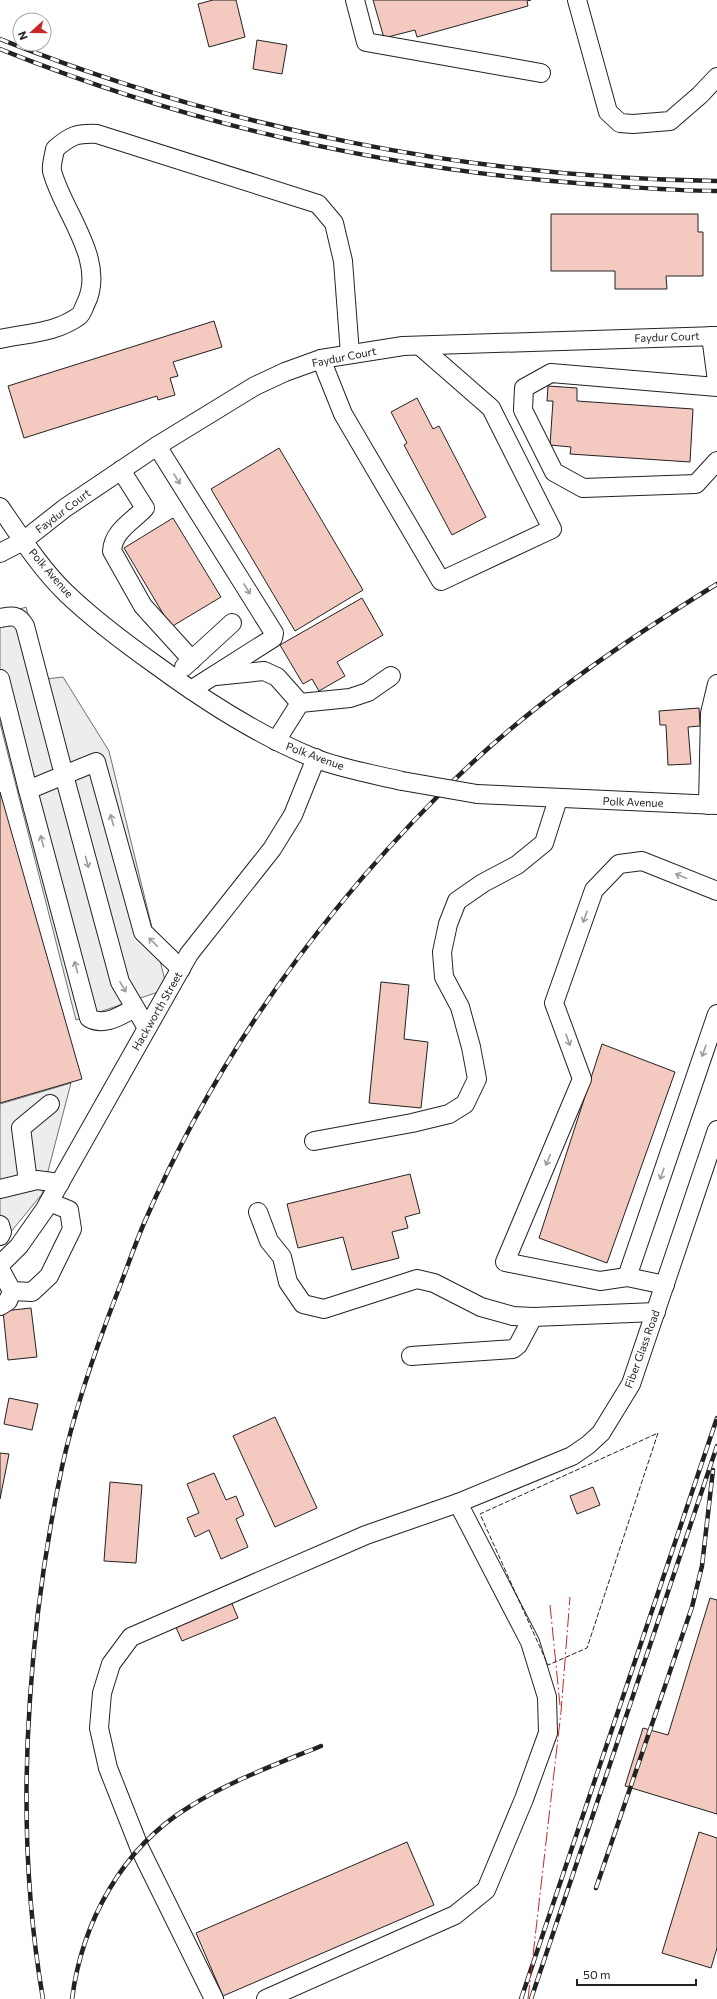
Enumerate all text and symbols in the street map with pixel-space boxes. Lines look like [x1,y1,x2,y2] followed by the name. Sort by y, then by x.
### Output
[12,12,52,52] north arrow
[15,30,30,42] text: N
[634,329,700,344] street label: Faydur Court
[311,344,378,369] street label: Faydur Court
[173,474,182,485] one-way arrow
[33,485,93,535] street label: Faydur Court
[27,545,76,600] street label: Polk Avenue
[243,583,251,594] one-way arrow
[284,739,346,772] street label: Polk Avenue
[602,794,664,809] street label: Polk Avenue
[108,814,115,827] one-way arrow
[38,835,45,848] one-way arrow
[84,856,91,869] one-way arrow
[675,872,687,880] one-way arrow
[580,911,588,923] one-way arrow
[148,937,158,947] one-way arrow
[71,961,79,974] one-way arrow
[129,969,185,1053] street label: Hackworth Street
[119,981,127,993] one-way arrow
[564,1033,572,1045] one-way arrow
[700,1045,708,1057] one-way arrow
[544,1154,551,1166] one-way arrow
[658,1168,665,1181] one-way arrow
[621,1308,662,1390] street label: Fiber Glass Road
[577,1961,696,1987] scale bar
[583,1967,611,1981] text: 50 m

